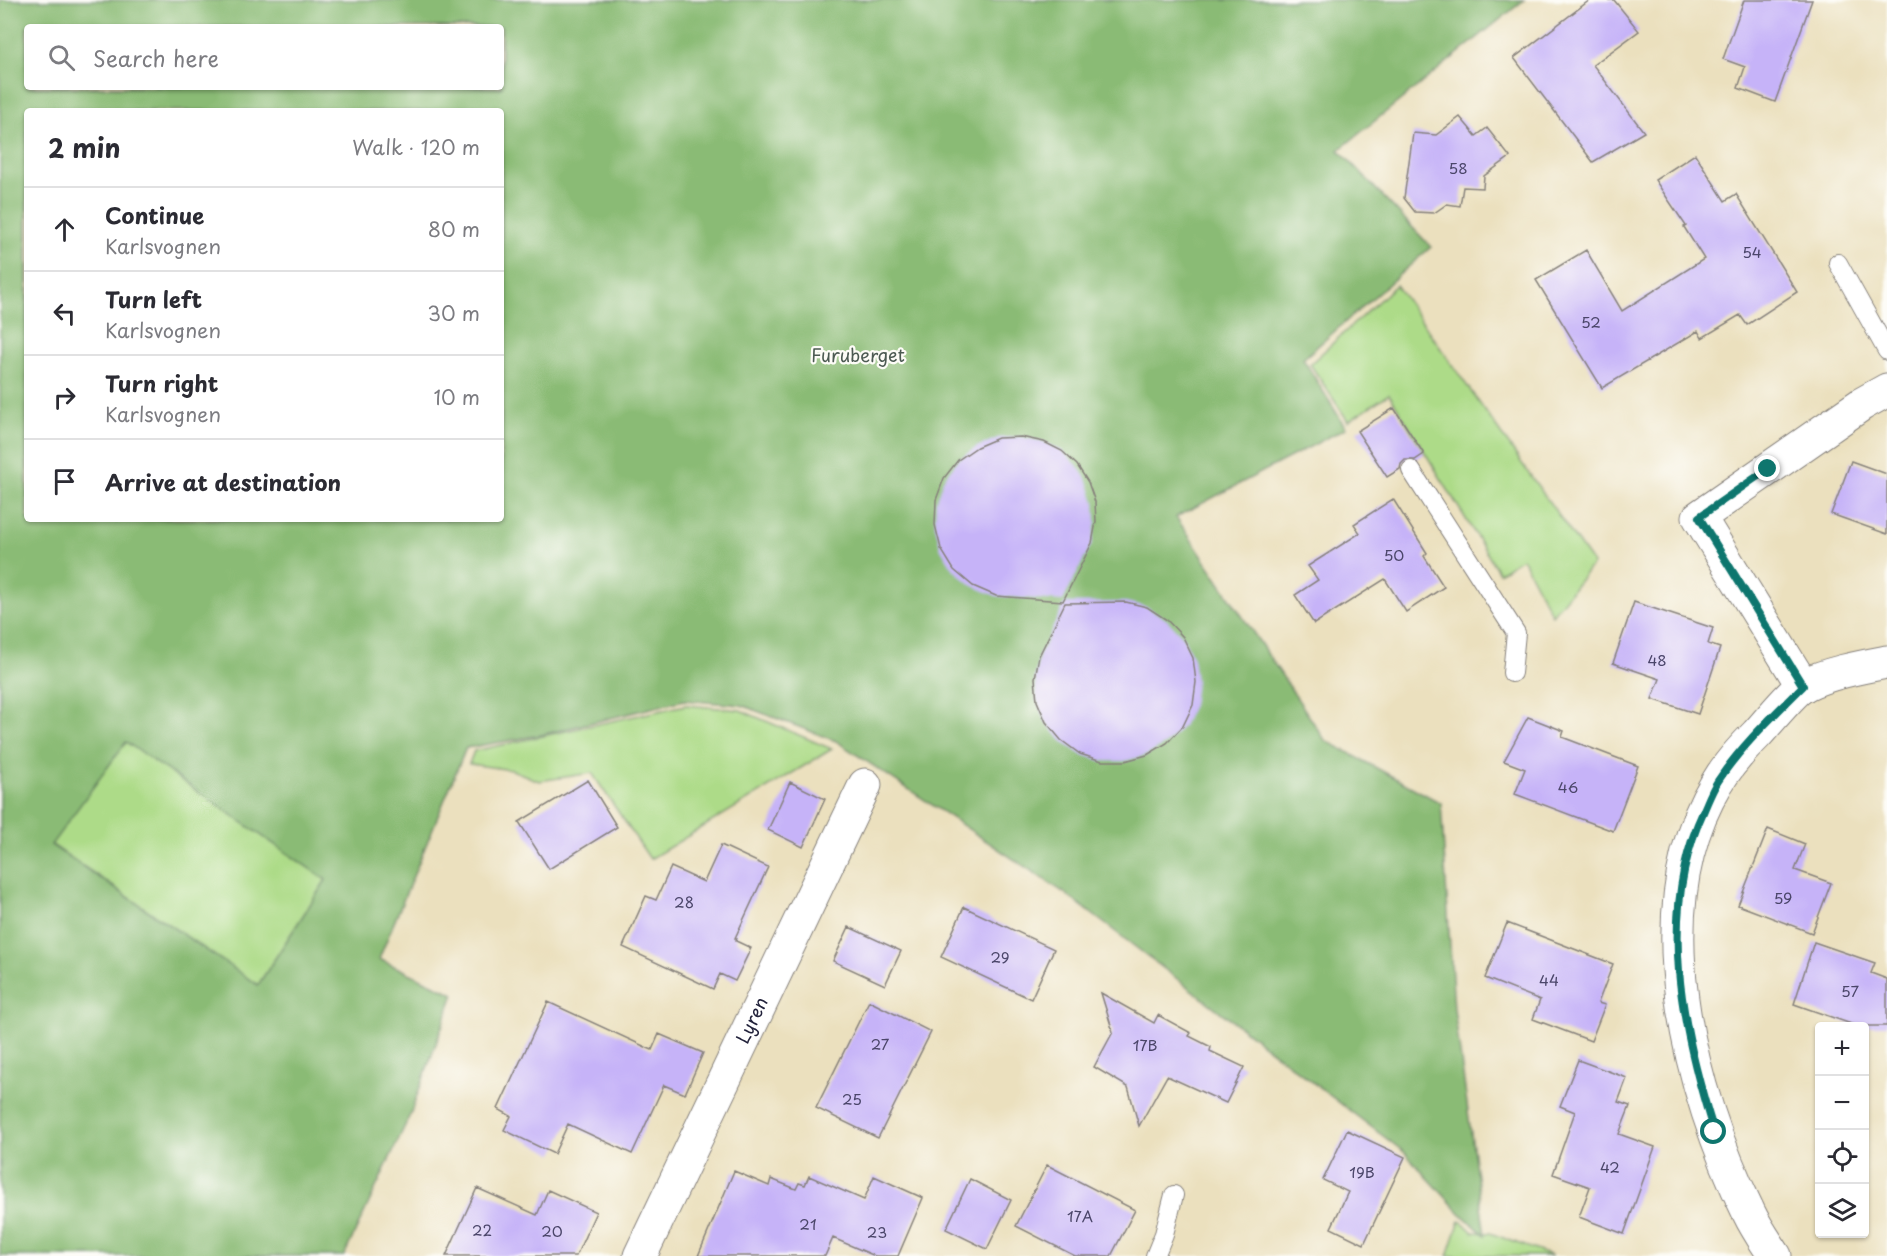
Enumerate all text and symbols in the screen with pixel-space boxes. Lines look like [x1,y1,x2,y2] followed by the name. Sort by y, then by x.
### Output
[24,24,504,90] search box
[45,41,78,74] icon: search
[93,41,219,74] text: Search here
[48,128,121,167] text: 2 min
[352,132,480,162] text: Walk · 120 m
[1448,156,1468,179] house number: 58
[105,198,204,231] text: Continue
[48,213,81,246] icon: ahead
[428,214,480,244] text: 80 m
[105,231,221,261] text: Karlsvognen
[1742,240,1762,263] house number: 54
[105,282,202,315] text: Turn left
[48,297,81,330] icon: left
[427,298,480,328] text: 30 m
[1581,310,1601,333] house number: 52
[105,315,221,345] text: Karlsvognen
[811,341,905,368] park label: Furuberget
[105,366,218,399] text: Turn right
[48,381,81,414] icon: right
[433,382,480,412] text: 10 m
[105,399,221,429] text: Karlsvognen
[1754,455,1780,481] route end
[48,465,81,498] icon: arrive
[105,465,341,498] text: Arrive at destination
[1384,543,1404,566] house number: 50
[1647,648,1667,671] house number: 48
[1558,775,1578,798] house number: 46
[1774,886,1792,909] house number: 59
[674,890,694,913] house number: 28
[990,945,1010,968] house number: 29
[1539,968,1559,991] house number: 44
[1841,979,1859,1002] house number: 57
[728,992,774,1048] street label: Lyren
[1815,1022,1869,1238] map controls
[1815,1022,1869,1076] button: +
[871,1032,890,1055] house number: 27
[1133,1033,1157,1056] house number: 17B
[1815,1076,1869,1130] button: −
[842,1087,862,1110] house number: 25
[1700,1118,1726,1144] route start
[1815,1130,1869,1184] button: locate
[1600,1155,1620,1178] house number: 42
[1349,1160,1375,1183] house number: 19B
[1815,1184,1869,1238] button: layers
[1067,1204,1093,1227] house number: 17A
[799,1212,817,1235] house number: 21
[472,1218,492,1241] house number: 22
[541,1219,563,1242] house number: 20
[867,1220,887,1243] house number: 23

